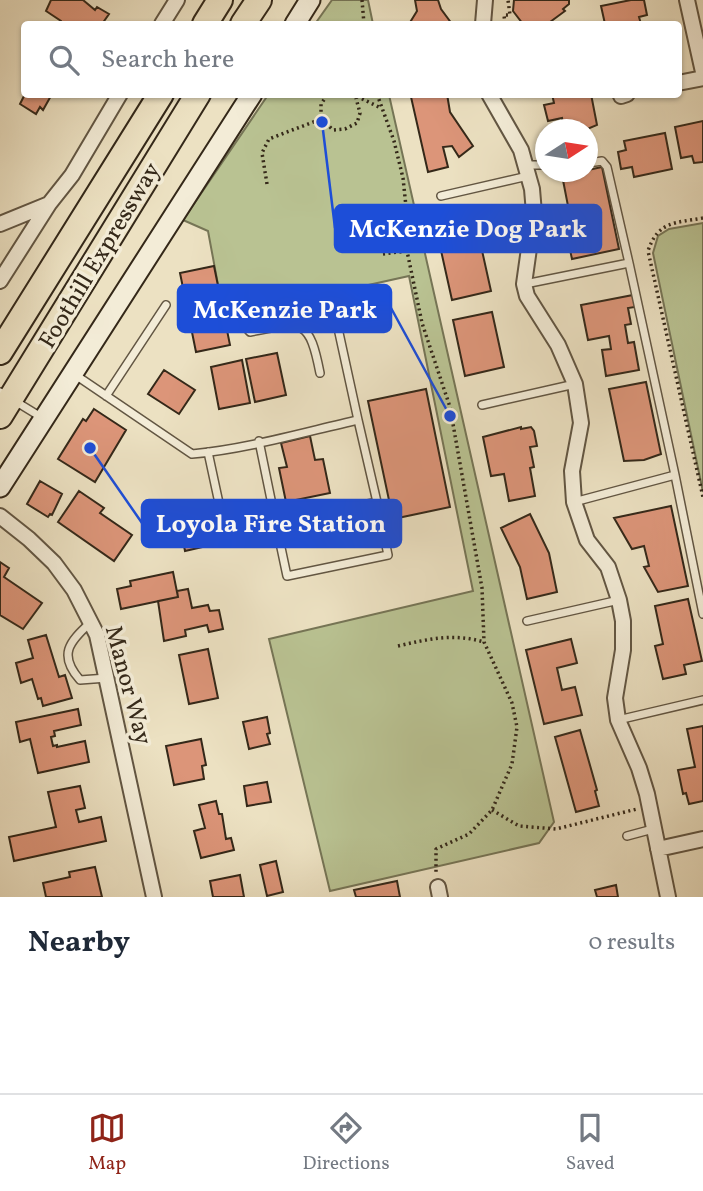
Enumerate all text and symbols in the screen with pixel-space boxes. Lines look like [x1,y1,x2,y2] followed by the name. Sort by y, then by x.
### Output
[21,21,682,98] search box
[45,41,83,79] icon: search
[101,42,234,78] text: Search here
[535,119,598,182] north arrow
[32,156,170,356] street label: Foothill Expressway
[335,205,601,252] callout: McKenzie Dog Park
[349,212,587,248] text: McKenzie Dog Park
[178,285,391,332] callout: McKenzie Park
[193,293,378,329] text: McKenzie Park
[142,500,401,547] callout: Loyola Fire Station
[156,507,386,543] text: Loyola Fire Station
[95,622,159,749] street label: Manor Way
[28,922,130,964] text: Nearby
[588,927,675,959] text: 0 results
[88,1109,126,1177] tab: Map
[303,1109,390,1177] tab: Directions
[566,1109,615,1177] tab: Saved

